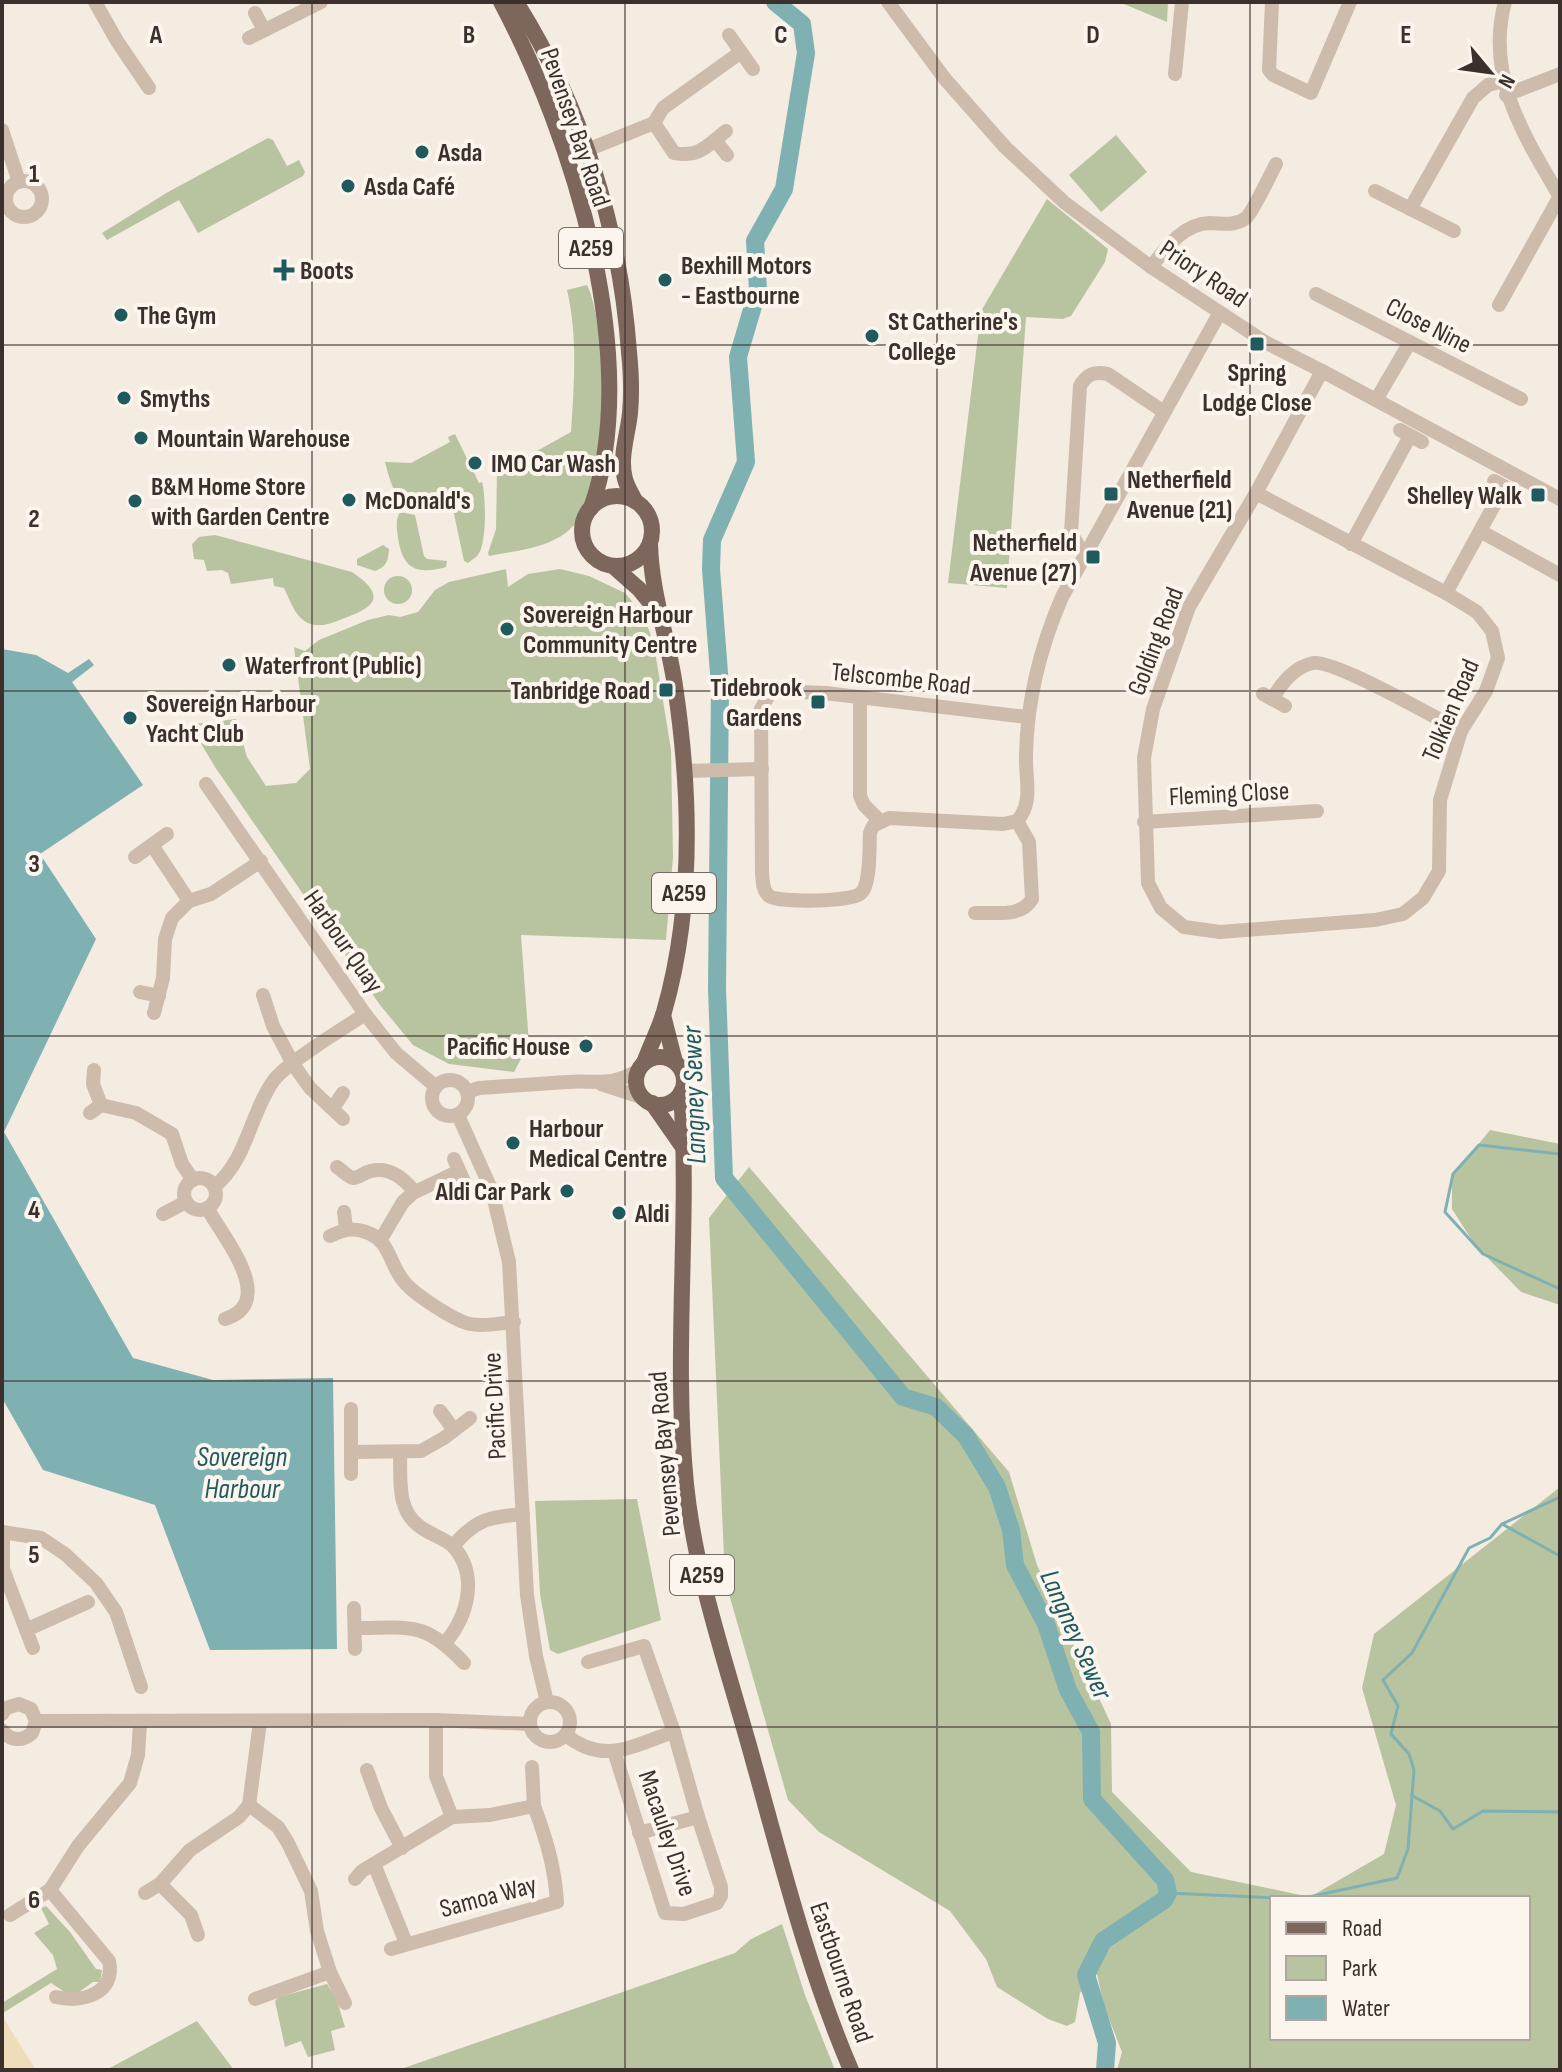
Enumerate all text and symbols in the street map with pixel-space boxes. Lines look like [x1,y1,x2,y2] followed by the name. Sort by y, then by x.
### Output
[149,20,163,51] text: A
[463,20,475,51] text: B
[774,20,788,51] text: C
[1086,20,1100,51] text: D
[1400,20,1412,51] text: E
[1450,32,1530,112] north arrow
[533,44,616,211] street label: Pevensey Bay Road
[1492,69,1521,93] text: N
[437,138,482,169] place label: Asda
[413,143,431,161] marker: Asda
[29,159,39,190] text: 1
[363,172,455,203] place label: Asda Café
[339,177,357,195] marker: Asda Café
[559,228,623,268] road number: A259
[1153,234,1253,315] street label: Priory Road
[681,251,812,312] place label: Bexhill Motors - Eastbourne
[300,256,354,287] place label: Boots
[275,261,293,279] marker: Boots
[656,271,674,289] marker: Bexhill Motors - Eastbourne
[1380,292,1476,361] street label: Close Nine
[137,301,216,332] place label: The Gym
[112,306,130,324] marker: The Gym
[888,307,1018,368] place label: St Catherine's College
[863,327,881,345] marker: St Catherine's College
[1248,335,1266,353] marker: Spring Lodge Close
[1202,358,1312,419] place label: Spring Lodge Close
[140,384,210,415] place label: Smyths
[115,389,133,407] marker: Smyths
[157,424,350,455] place label: Mountain Warehouse
[132,429,150,447] marker: Mountain Warehouse
[491,449,616,480] place label: IMO Car Wash
[466,454,484,472] marker: IMO Car Wash
[1126,465,1232,526] place label: Netherfield Avenue (21)
[151,472,330,533] place label: B&M Home Store with Garden Centre
[1407,481,1522,512] place label: Shelley Walk
[1102,485,1120,503] marker: Netherfield Avenue (21)
[365,486,471,517] place label: McDonald's
[1529,486,1547,504] marker: Shelley Walk
[340,491,358,509] marker: McDonald's
[126,492,144,510] marker: B&M Home Store with Garden Centre
[28,504,40,535] text: 2
[969,528,1077,589] place label: Netherfield Avenue (27)
[1084,548,1102,566] marker: Netherfield Avenue (27)
[1122,583,1191,700] street label: Golding Road
[523,600,697,661] place label: Sovereign Harbour Community Centre
[498,620,516,638] marker: Sovereign Harbour Community Centre
[245,651,421,682] place label: Waterfront (Public)
[1416,655,1487,766] street label: Tolkien Road
[220,656,238,674] marker: Waterfront (Public)
[830,657,972,702] street label: Telscombe Road
[710,673,802,734] place label: Tidebrook Gardens
[510,676,650,707] place label: Tanbridge Road
[657,681,675,699] marker: Tanbridge Road
[146,689,316,750] place label: Sovereign Harbour Yacht Club
[809,693,827,711] marker: Tidebrook Gardens
[121,709,139,727] marker: Sovereign Harbour Yacht Club
[1168,776,1290,813] street label: Fleming Close
[28,849,40,880] text: 3
[652,873,716,913] road number: A259
[296,885,389,999] street label: Harbour Quay
[676,1024,713,1165] water label: Langney Sewer
[447,1032,570,1063] place label: Pacific House
[577,1037,595,1055] marker: Pacific House
[529,1114,667,1175] place label: Harbour Medical Centre
[504,1134,522,1152] marker: Harbour Medical Centre
[435,1177,551,1208] place label: Aldi Car Park
[558,1182,576,1200] marker: Aldi Car Park
[28,1195,40,1226] text: 4
[634,1199,669,1230] place label: Aldi
[610,1204,628,1222] marker: Aldi
[477,1352,514,1460] street label: Pacific Drive
[643,1370,688,1538] street label: Pevensey Bay Road
[197,1441,288,1506] water label: Sovereign Harbour
[28,1540,40,1571] text: 5
[670,1555,734,1595] road number: A259
[1032,1565,1119,1706] water label: Langney Sewer
[631,1766,703,1901] street label: Macauley Drive
[437,1870,540,1925] street label: Samoa Way
[28,1885,40,1916] text: 6
[1270,1896,1530,2040] legend
[802,1898,879,2047] street label: Eastbourne Road
[1342,1914,1382,1943] text: Road
[1342,1954,1377,1983] text: Park
[1342,1994,1390,2023] text: Water

